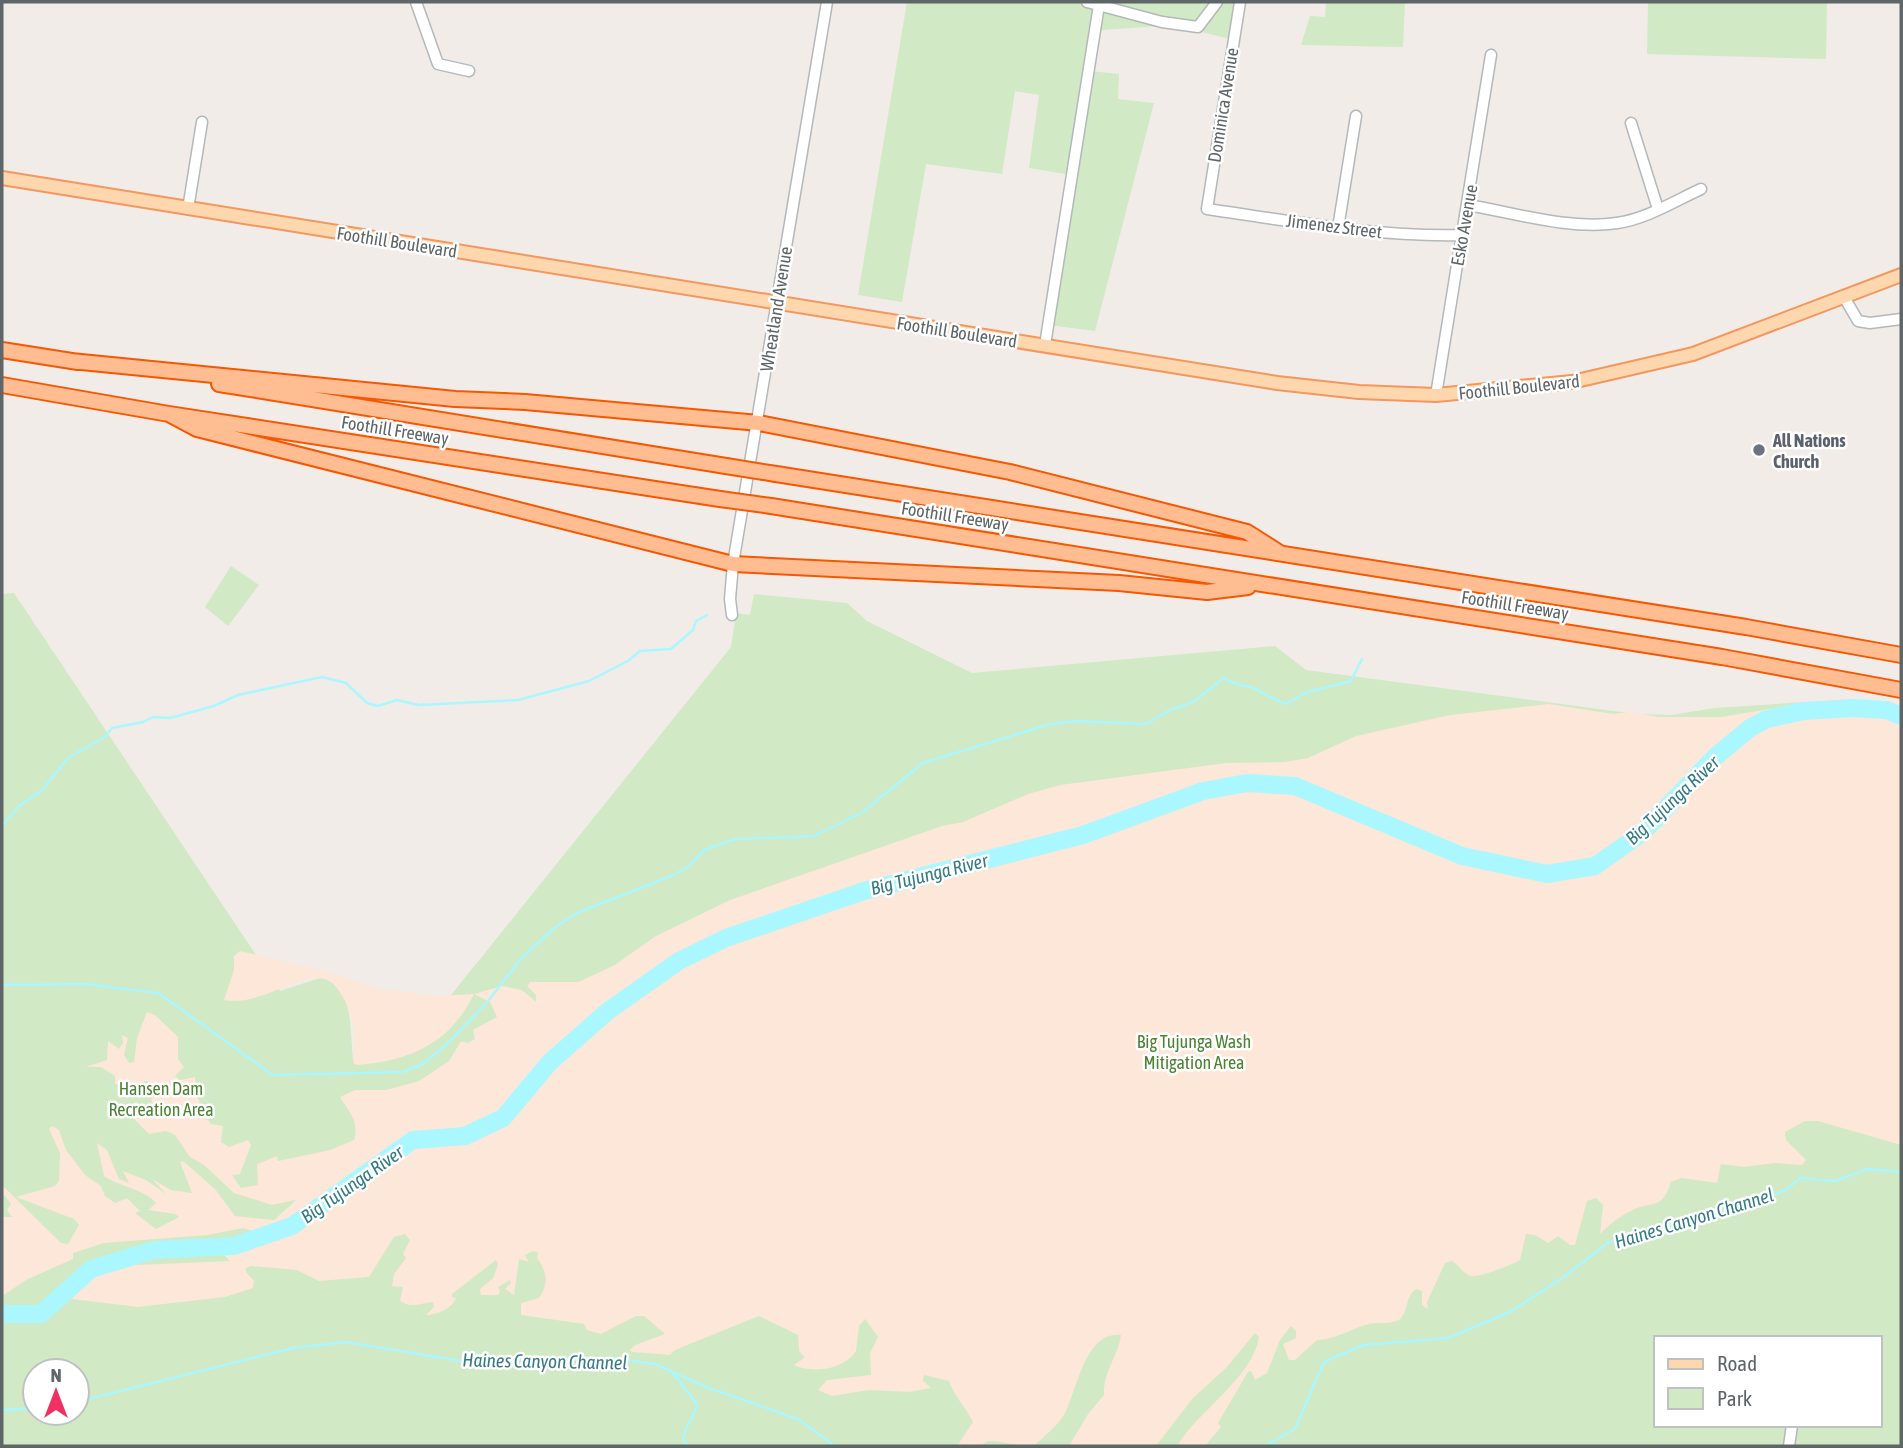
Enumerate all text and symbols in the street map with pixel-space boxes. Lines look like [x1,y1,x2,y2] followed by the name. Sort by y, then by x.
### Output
[1204,46,1242,164] street label: Dominica Avenue
[1447,183,1481,267] street label: Esko Avenue
[1285,210,1383,242] street label: Jimenez Street
[335,222,459,262] street label: Foothill Boulevard
[756,245,796,373] street label: Wheatland Avenue
[895,312,1019,352] street label: Foothill Boulevard
[1457,370,1581,404] street label: Foothill Boulevard
[340,411,450,449] street label: Foothill Freeway
[1772,430,1846,472] place label: All Nations Church
[1751,442,1767,458] marker: All Nations Church
[900,497,1010,535] street label: Foothill Freeway
[1460,586,1570,624] street label: Foothill Freeway
[1621,750,1724,849] water label: Big Tujunga River
[868,848,991,899] water label: Big Tujunga River
[1137,1031,1251,1073] park label: Big Tujunga Wash Mitigation Area
[108,1078,214,1120] park label: Hansen Dam Recreation Area
[297,1140,409,1227] water label: Big Tujunga River
[1612,1183,1776,1253] water label: Haines Canyon Channel
[1654,1336,1882,1427] legend
[462,1349,628,1373] water label: Haines Canyon Channel
[1717,1351,1757,1375] text: Road
[21,1357,91,1427] north arrow
[50,1364,62,1386] text: N
[1717,1386,1752,1410] text: Park

